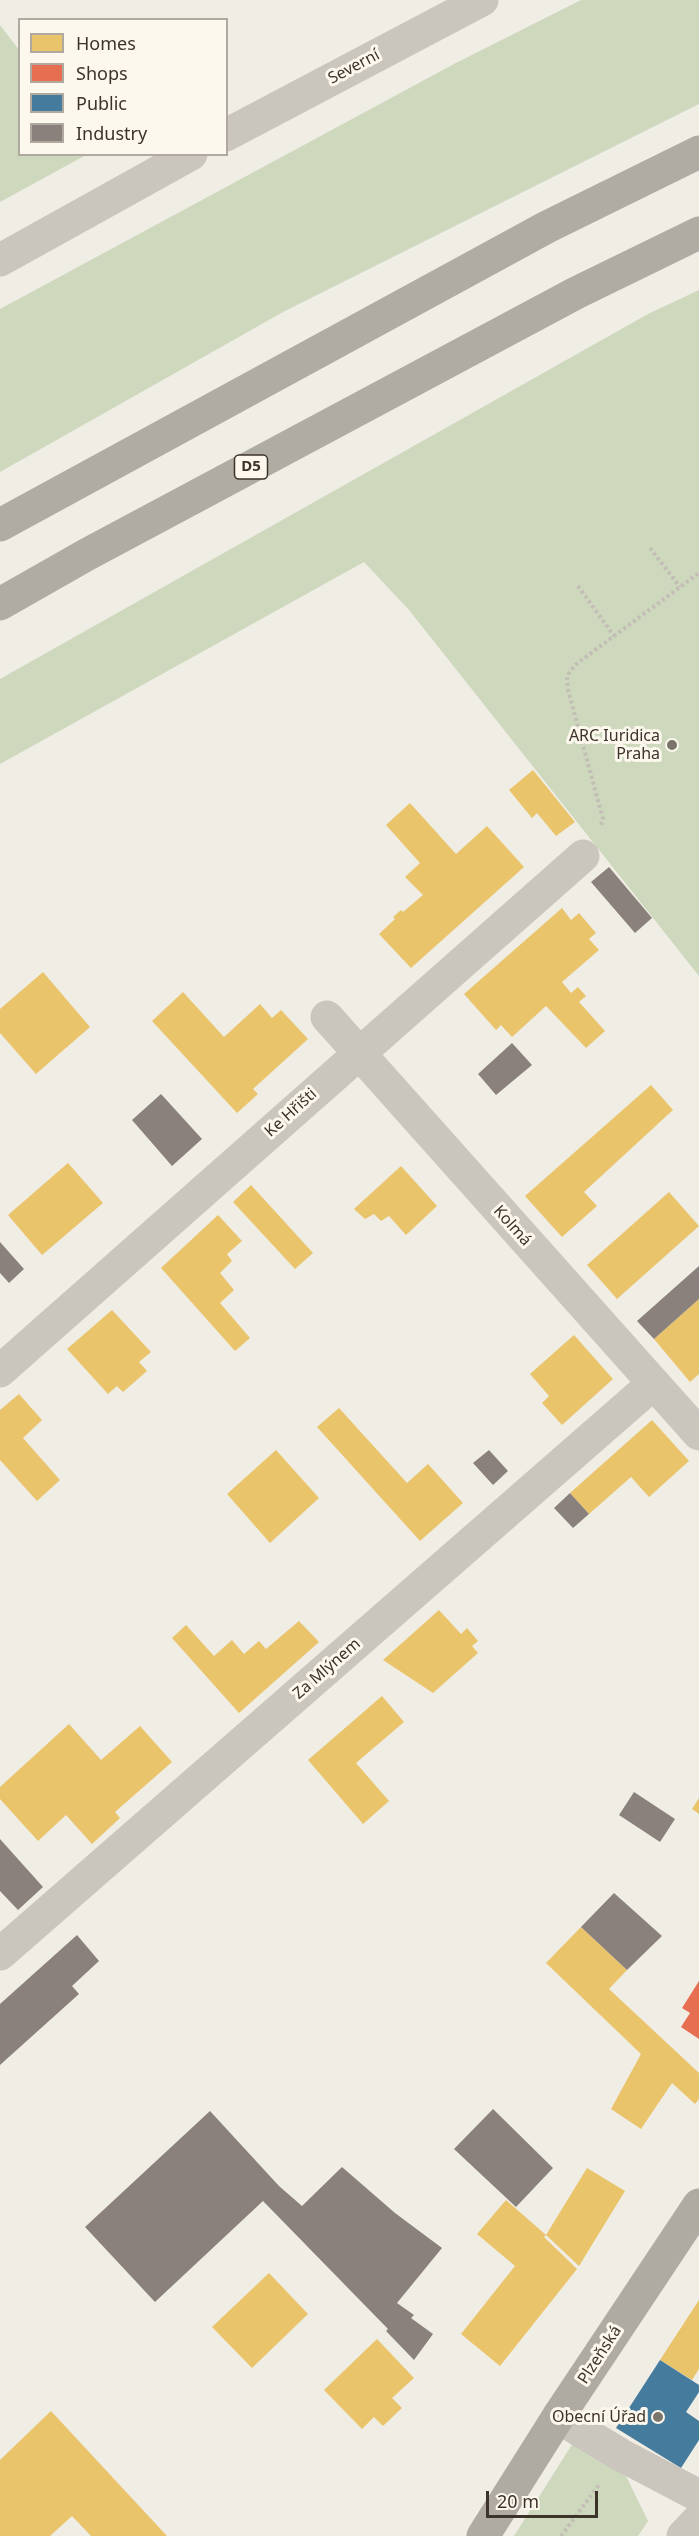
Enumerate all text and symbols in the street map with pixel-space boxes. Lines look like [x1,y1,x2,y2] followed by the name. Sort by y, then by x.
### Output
[18,18,228,156] legend
[76,31,136,55] text: Homes
[325,46,383,88] street label: Severní
[76,61,128,85] text: Shops
[76,91,127,115] text: Public
[76,121,147,145] text: Industry
[234,455,268,479] road number: D5
[569,726,660,764] place label: ARC Iuridica Praha
[665,738,679,752] marker: ARC Iuridica Praha
[261,1085,321,1141] street label: Ke Hřišti
[489,1202,535,1250] street label: Kolmá
[289,1635,365,1703] street label: Za Mlýnem
[574,2322,626,2388] street label: Plzeňská
[552,2407,646,2427] place label: Obecní Úřad
[651,2410,665,2424] marker: Obecní Úřad
[489,2479,602,2517] scale bar
[497,2489,539,2513] text: 20 m

